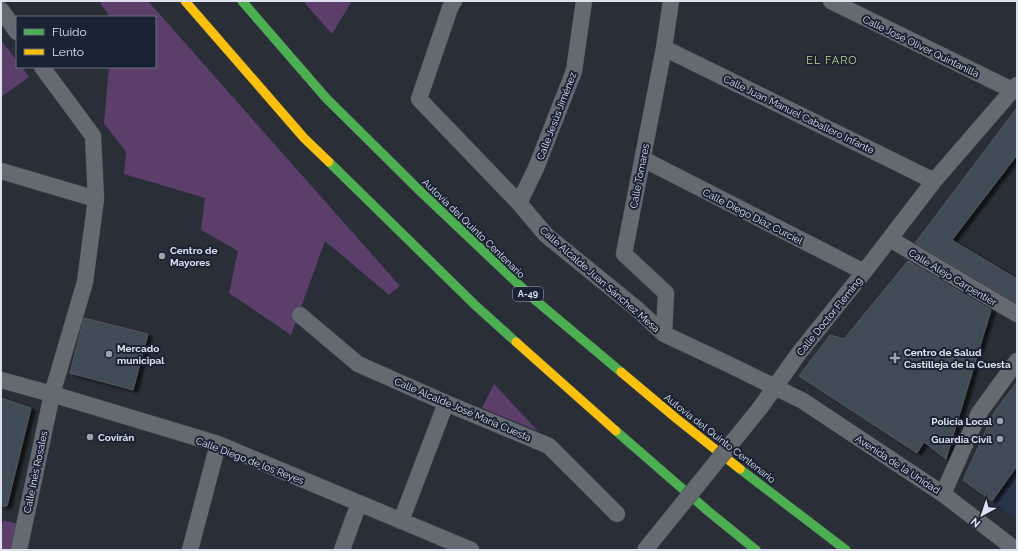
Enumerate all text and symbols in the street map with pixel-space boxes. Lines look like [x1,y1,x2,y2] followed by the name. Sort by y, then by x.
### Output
[861,13,981,79] street label: Calle José Oliver Quintanilla
[16,16,156,68] legend
[52,25,87,39] text: Fluido
[52,45,84,59] text: Lento
[806,54,858,67] district label: EL FARO
[535,71,578,162] street label: Calle Jesús Jiménez
[722,73,876,156] street label: Calle Juan Manuel Caballero Infante
[628,143,651,209] street label: Calle Tomares
[420,177,527,280] street label: Autovía del Quinto Centenario
[701,186,805,247] street label: Calle Diego Díaz Curciel
[538,224,662,334] street label: Calle Alcalde Juan Sánchez Mesa
[170,245,217,268] place label: Centro de Mayores
[907,247,999,308] street label: Calle Alejo Carpentier
[157,251,167,261] marker: Centro de Mayores
[794,275,864,358] street label: Calle Doctor Fleming
[513,287,543,301] road number: A-49
[117,343,165,366] place label: Mercado municipal
[904,347,1011,370] place label: Centro de Salud Castilleja de la Cuesta
[104,349,114,359] marker: Mercado municipal
[889,352,901,364] marker: Centro de Salud Castilleja de la Cuesta
[393,376,533,443] street label: Calle Alcalde José María Cuesta
[662,392,777,485] street label: Autovía del Quinto Centenario
[931,416,993,427] place label: Policía Local
[995,416,1005,426] marker: Policía Local
[21,430,50,514] street label: Calle Inés Rosales
[85,432,95,442] marker: Covirán
[98,432,134,443] place label: Covirán
[853,433,942,496] street label: Avenida de la Unidad
[931,434,993,445] place label: Guardia Civil
[995,434,1005,444] marker: Guardia Civil
[194,435,306,486] street label: Calle Diego de los Reyes
[962,495,1002,535] north arrow
[968,515,983,530] text: N

